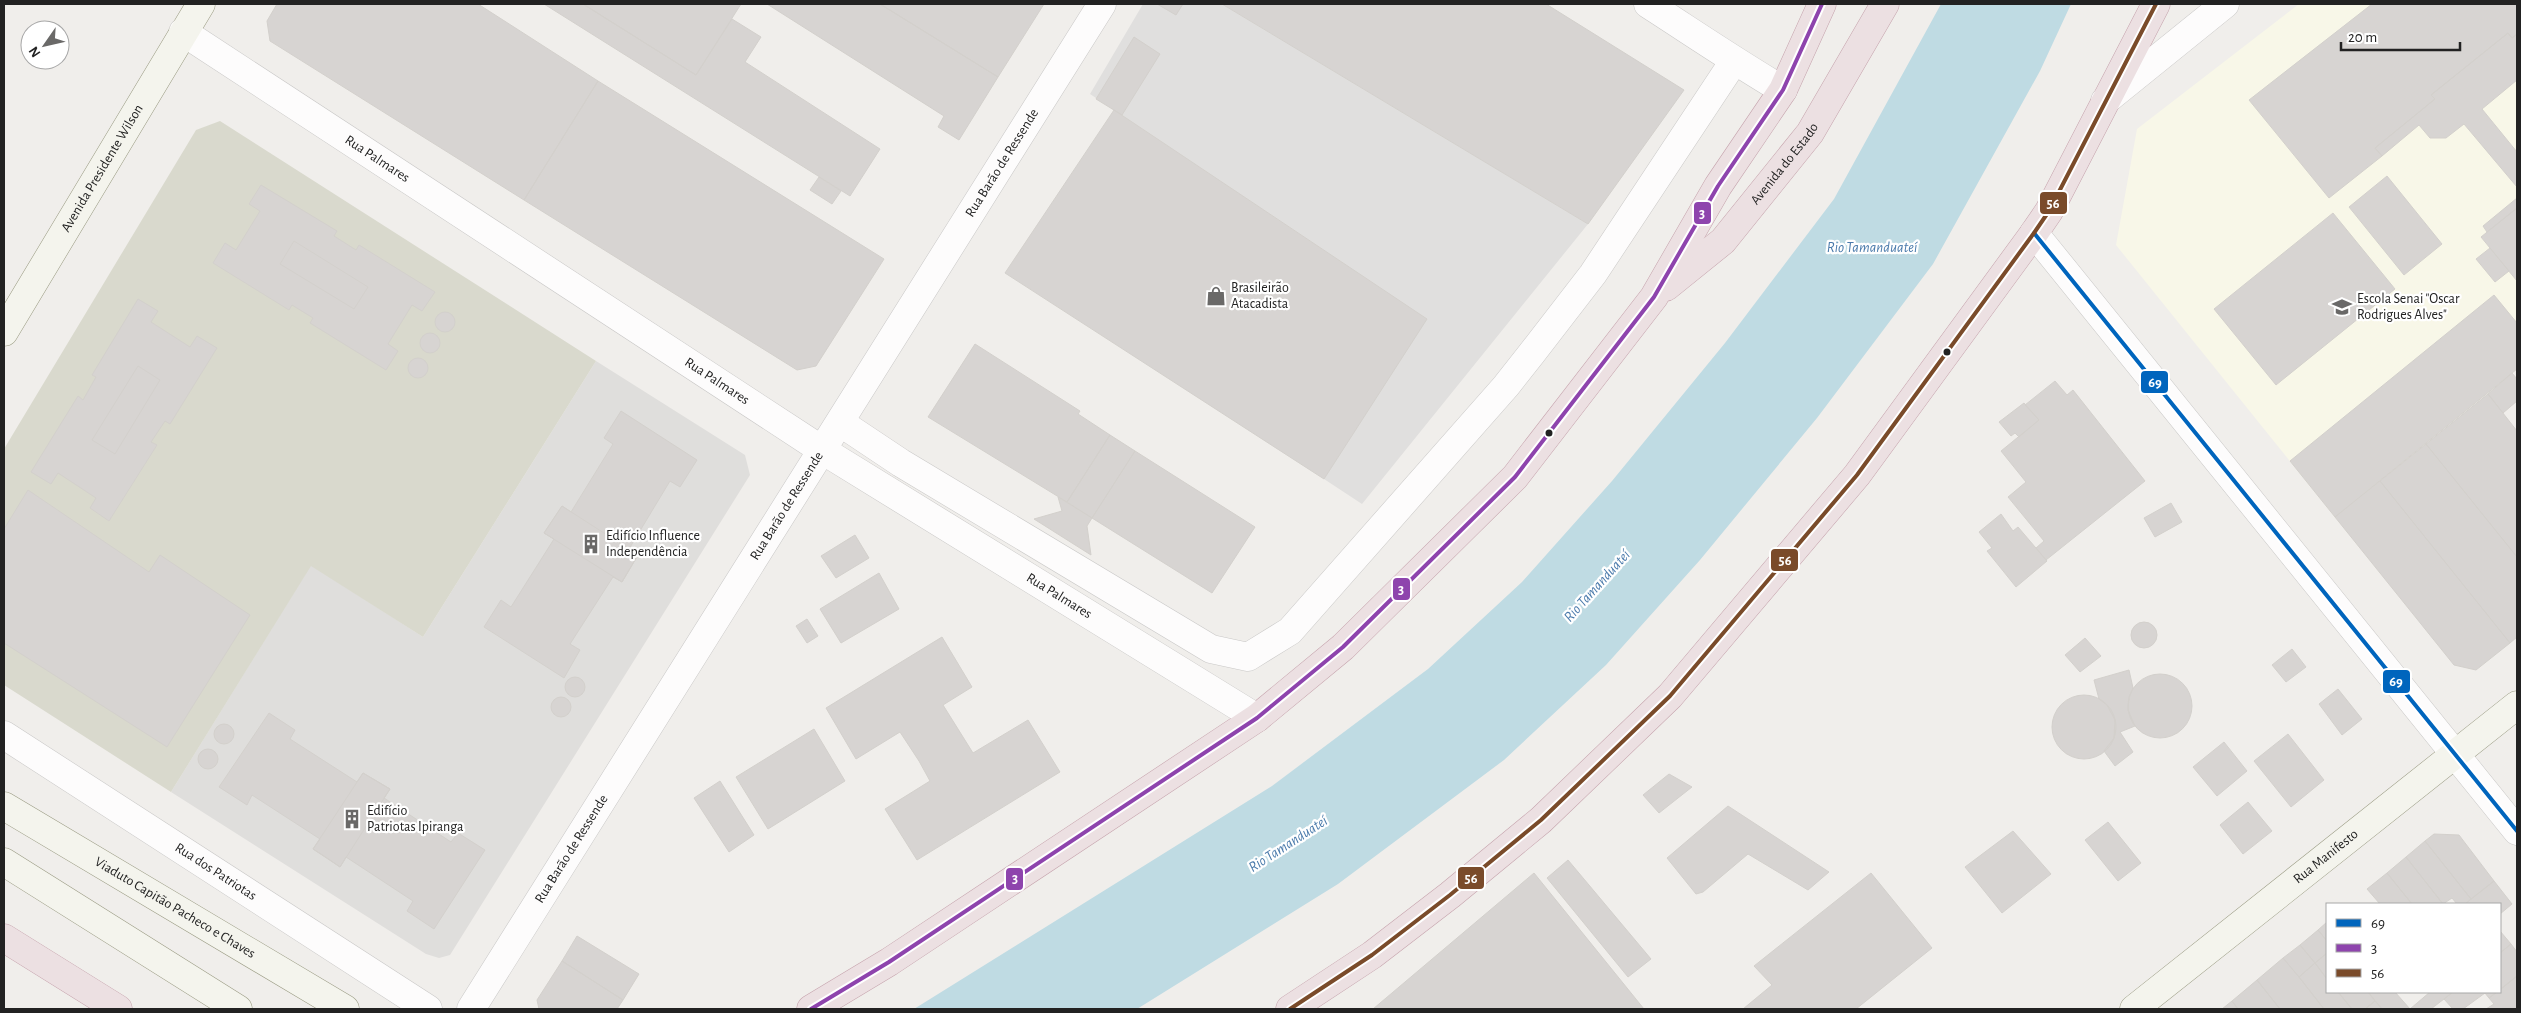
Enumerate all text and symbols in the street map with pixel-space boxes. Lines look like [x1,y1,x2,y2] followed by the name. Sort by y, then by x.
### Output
[20,20,70,70] north arrow
[2341,20,2460,52] scale bar
[2348,30,2377,45] text: 20 m
[27,44,44,60] text: N
[59,102,146,234] street label: Avenida Presidente Wilson
[963,106,1041,220] street label: Rua Barão de Ressende
[1748,121,1821,207] street label: Avenida do Estado
[342,133,412,185] street label: Rua Palmares
[2039,191,2068,215] line badge: 56
[2047,197,2060,211] text: 56
[1693,201,1712,225] line badge: 3
[1699,207,1705,221] text: 3
[1827,240,1918,255] water label: Rio Tamanduateí
[1231,281,1289,311] place label: Brasileirão Atacadista
[1205,285,1227,307] shop icon: Brasileirão Atacadista
[2357,292,2460,322] place label: Escola Senai "Oscar Rodrigues Alves"
[2331,296,2353,318] school or university icon: Escola Senai "Oscar Rodrigues Alves"
[1942,347,1952,357] unlabelled marker
[682,355,752,407] street label: Rua Palmares
[2140,370,2169,394] line badge: 69
[2148,376,2162,390] text: 69
[1544,428,1554,438] unlabelled marker
[748,449,826,563] street label: Rua Barão de Ressende
[606,529,700,559] place label: Edifício Influence Independência
[580,533,602,555] building icon: Edifício Influence Independência
[1561,547,1633,625] water label: Rio Tamanduateí
[1770,548,1799,572] line badge: 56
[1779,554,1792,568] text: 56
[1024,571,1094,621] street label: Rua Palmares
[1392,577,1411,601] line badge: 3
[1398,583,1404,597] text: 3
[2382,669,2411,694] line badge: 69
[2389,675,2403,689] text: 69
[532,792,611,906] street label: Rua Barão de Ressende
[367,804,464,834] place label: Edifício Patriotas Ipiranga
[341,808,363,830] building icon: Edifício Patriotas Ipiranga
[1246,813,1331,875] water label: Rio Tamanduateí
[2291,827,2361,886] street label: Rua Manifesto
[172,840,259,903] street label: Rua dos Patriotas
[92,855,258,961] street label: Viaduto Capitão Pacheco e Chaves
[1457,866,1485,890] line badge: 56
[1005,867,1024,891] line badge: 3
[1012,872,1018,886] text: 3
[1465,872,1478,886] text: 56
[2326,903,2501,993] legend
[2371,916,2385,931] text: 69
[2371,941,2377,956] text: 3
[2371,966,2384,981] text: 56

